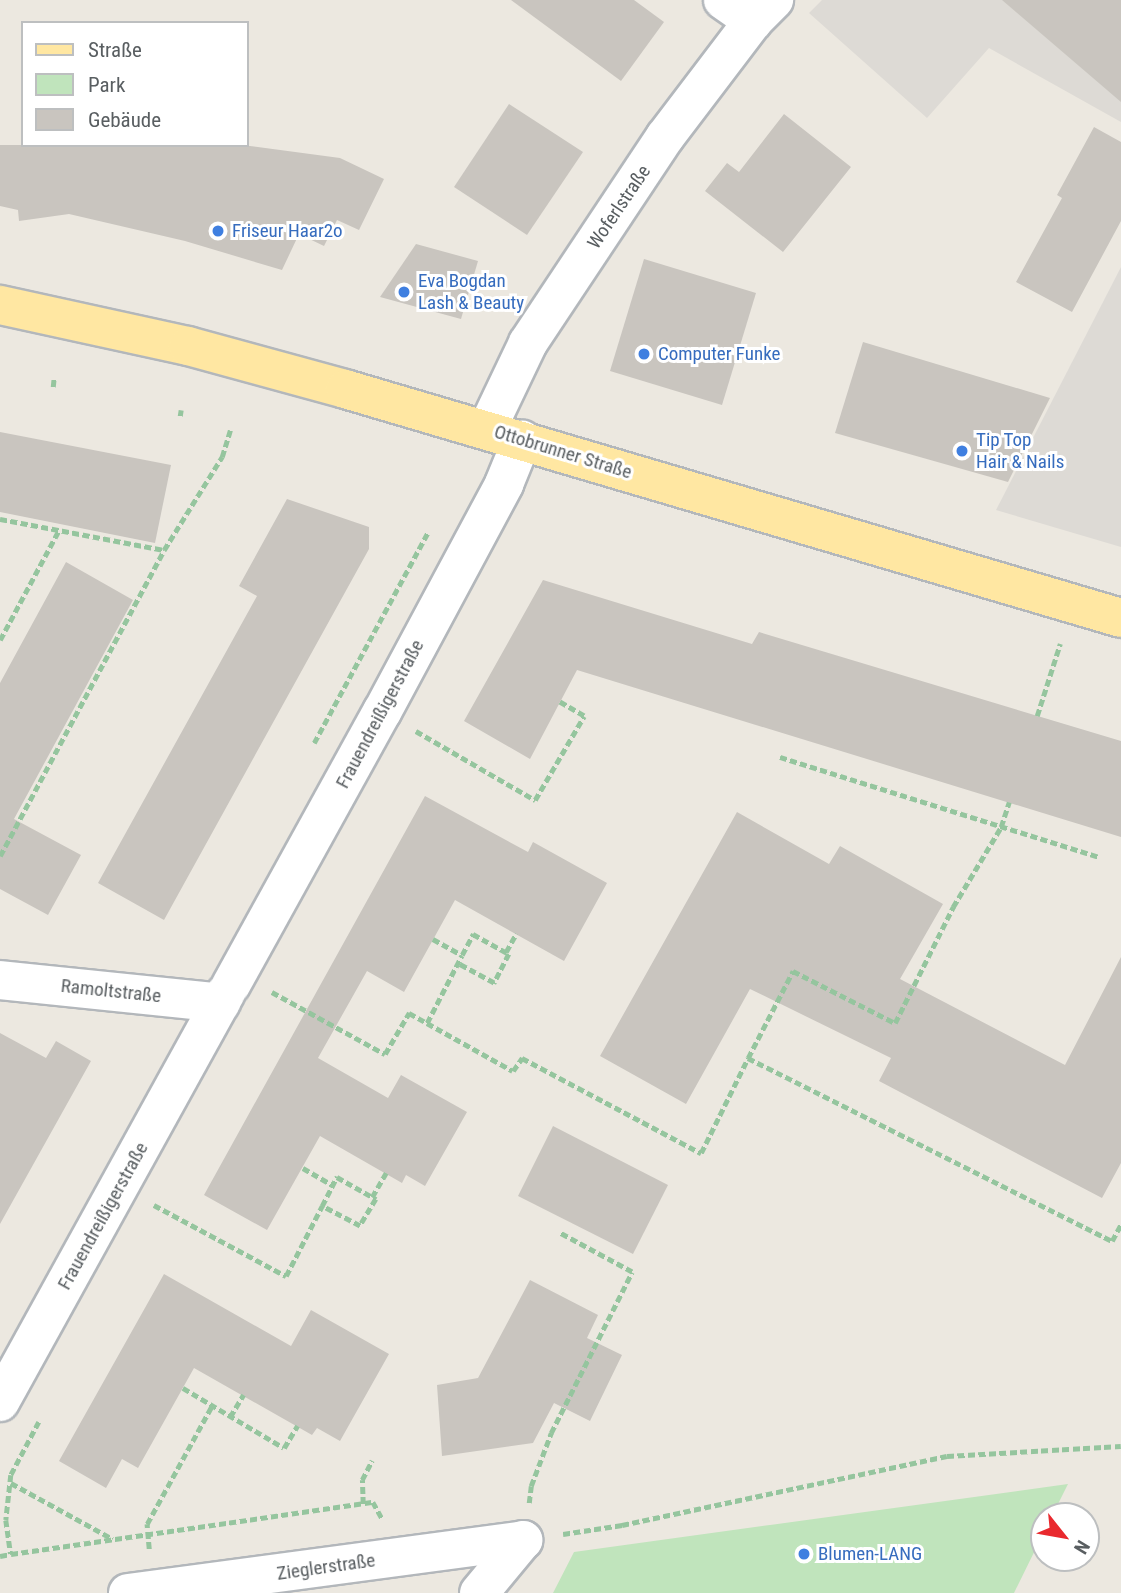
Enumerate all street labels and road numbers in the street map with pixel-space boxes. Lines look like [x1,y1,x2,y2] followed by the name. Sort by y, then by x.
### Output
[583,161,655,253] street label: Woferlstraße
[491,420,635,484] street label: Ottobrunner Straße
[331,636,429,792] street label: Frauendreißigerstraße
[60,974,162,1008] street label: Ramoltstraße
[53,1138,153,1294] street label: Frauendreißigerstraße
[275,1549,377,1585] street label: Zieglerstraße

